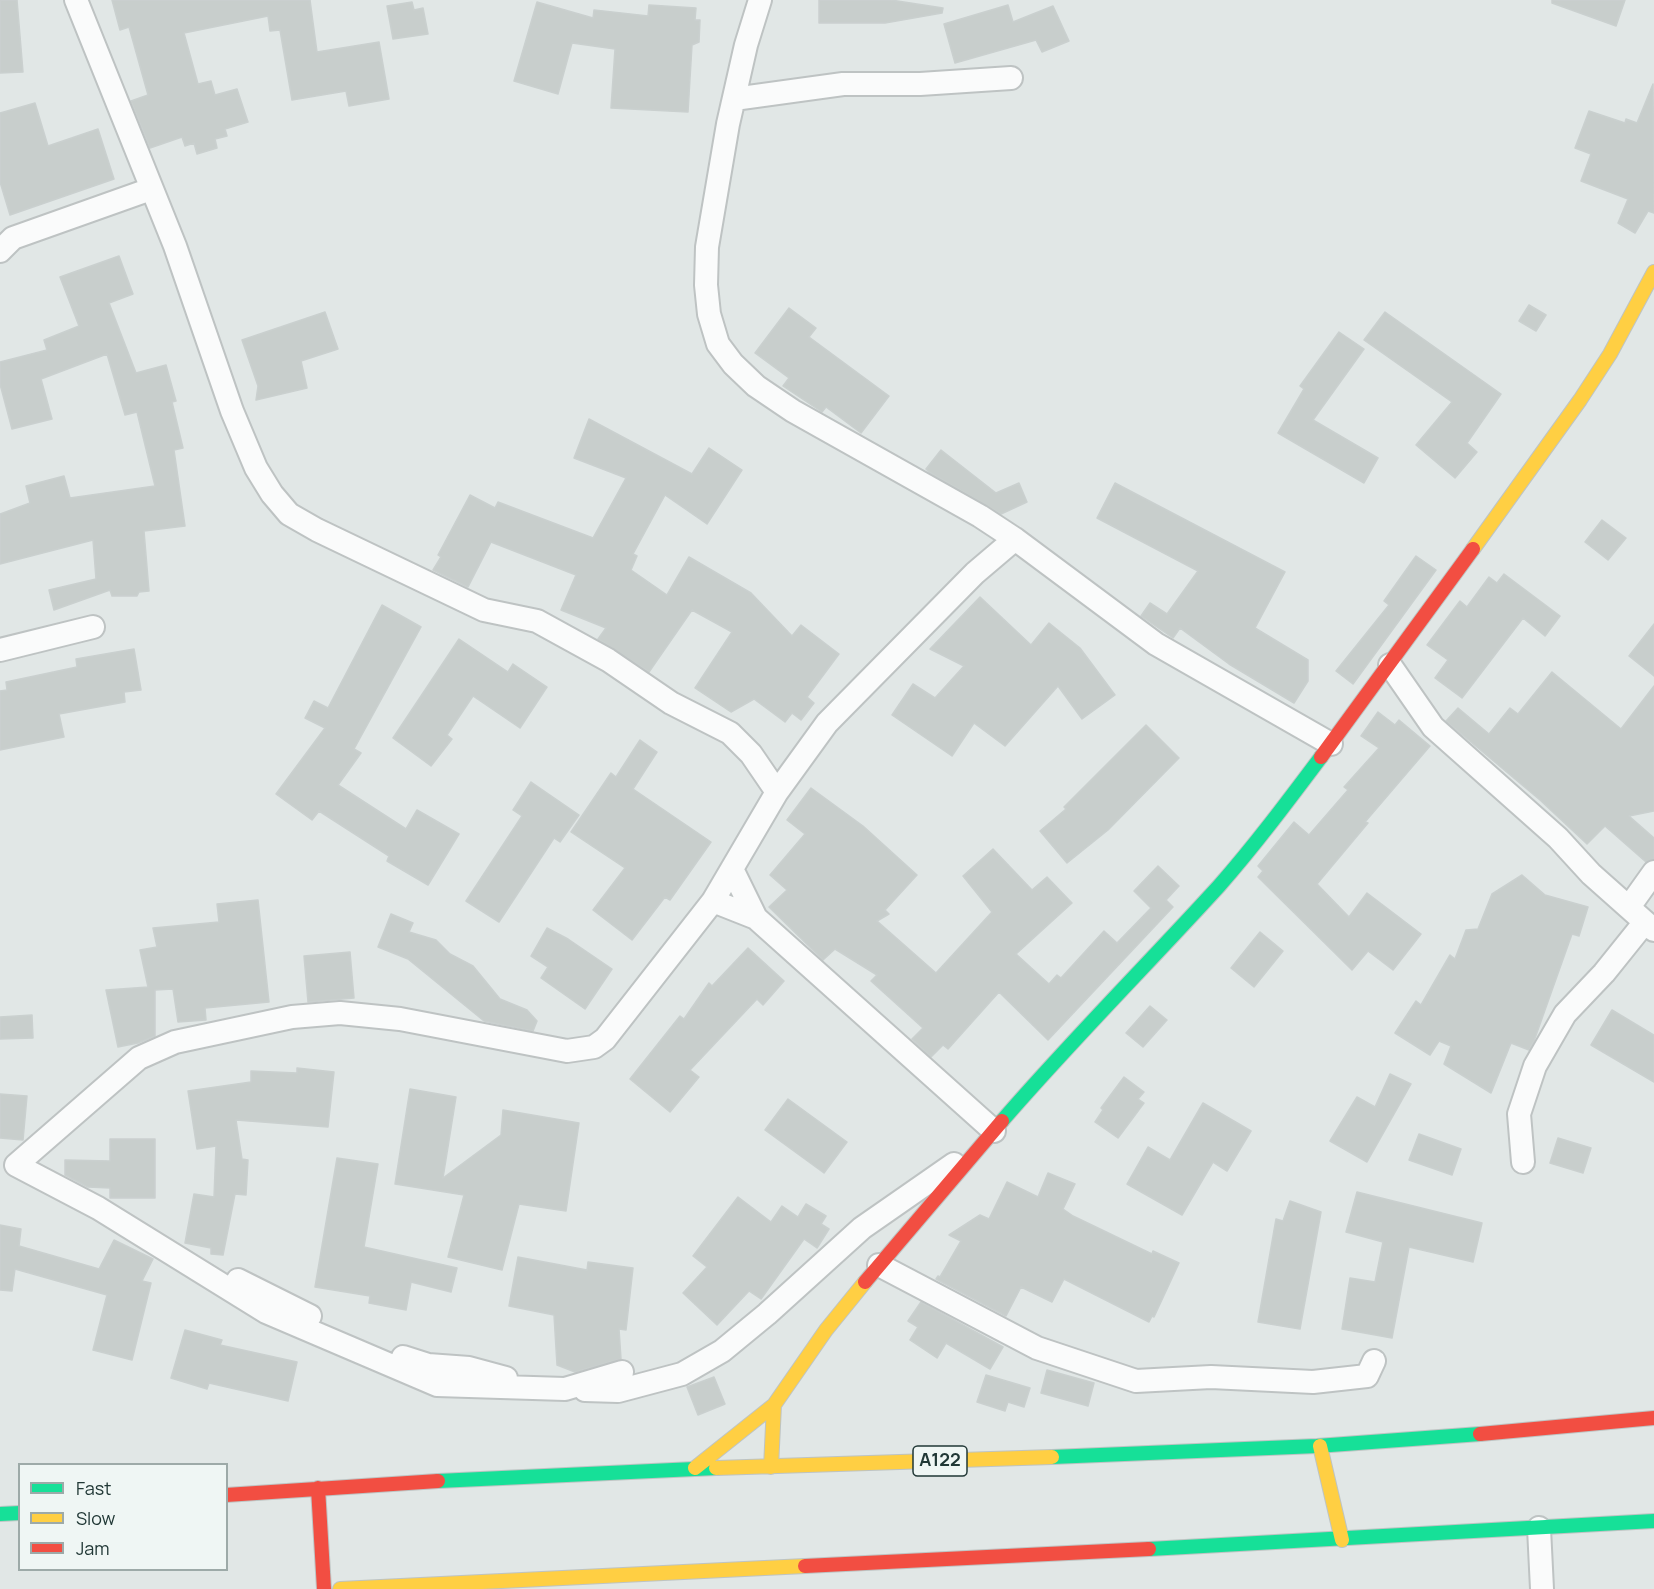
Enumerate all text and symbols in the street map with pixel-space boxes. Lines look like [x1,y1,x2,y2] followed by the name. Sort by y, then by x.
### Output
[913,1446,967,1476] road number: A122
[18,1463,228,1571] legend
[76,1476,111,1500] text: Fast
[76,1506,115,1530] text: Slow
[76,1536,110,1560] text: Jam

